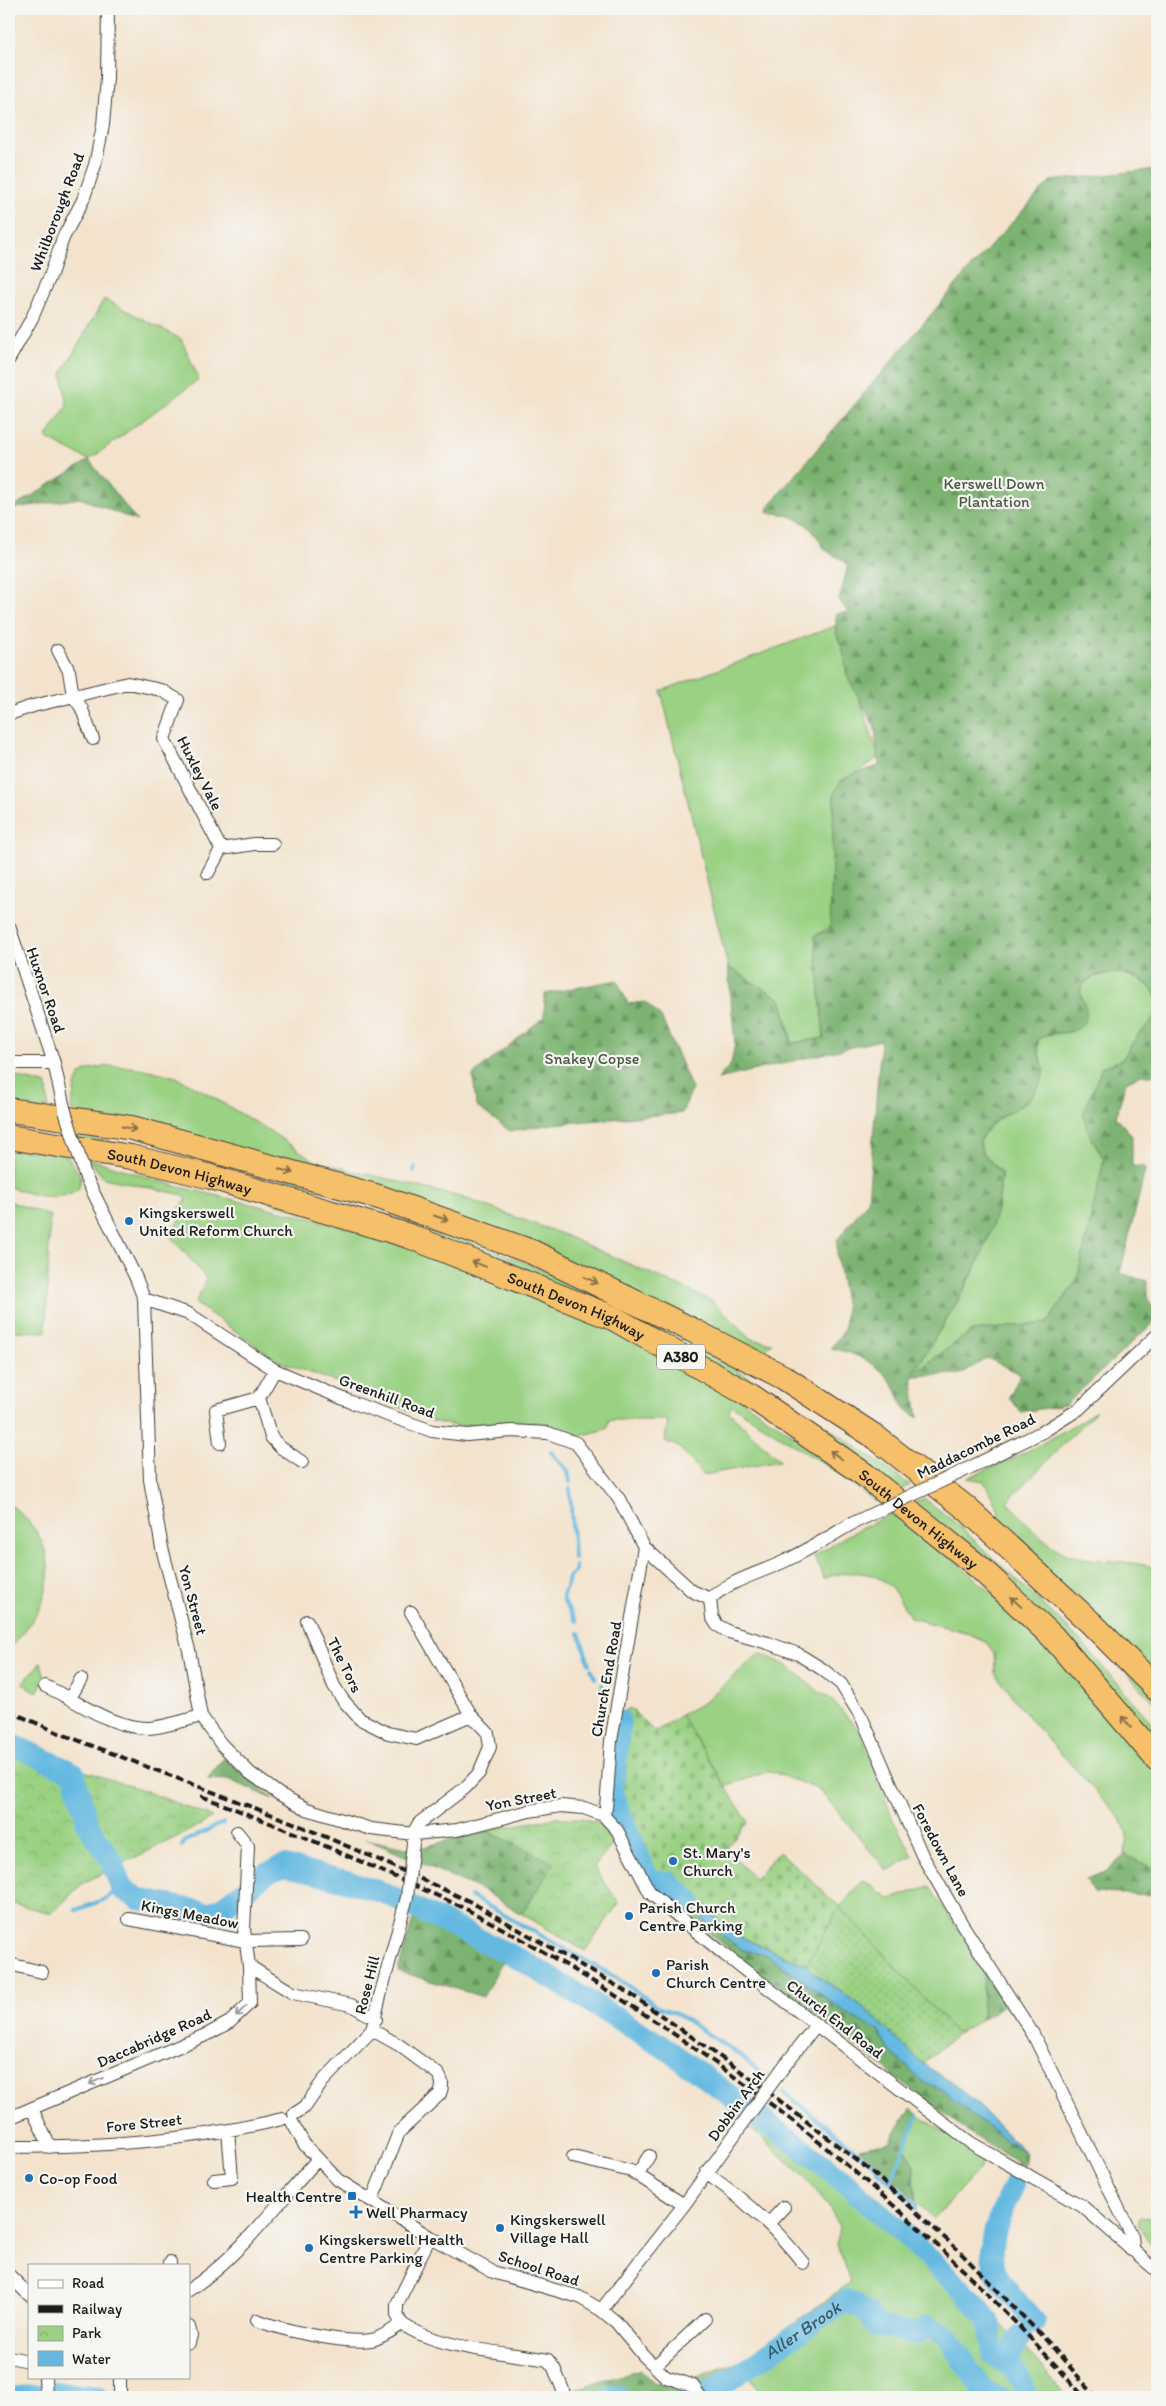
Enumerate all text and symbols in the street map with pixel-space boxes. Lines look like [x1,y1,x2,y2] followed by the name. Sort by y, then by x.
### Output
[26,150,88,274] street label: Whilborough Road
[943,474,1045,511] park label: Kerswell Down Plantation
[173,733,227,813] street label: Huxley Vale
[22,945,70,1036] street label: Huxnor Road
[545,1049,639,1068] park label: Snakey Copse
[121,1124,137,1133] one-way arrow
[106,1144,255,1198] street label: South Devon Highway
[277,1167,293,1176] one-way arrow
[139,1203,293,1240] place label: Kingskerswell United Reform Church
[433,1214,448,1223] one-way arrow
[123,1215,135,1227] marker: Kingskerswell United Reform Church
[471,1259,487,1268] one-way arrow
[505,1267,649,1344] street label: South Devon Highway
[583,1276,598,1285] one-way arrow
[657,1344,705,1370] road number: A380
[336,1370,438,1422] street label: Greenhill Road
[914,1409,1039,1483] street label: Maddacombe Road
[830,1450,844,1460] one-way arrow
[855,1464,983,1573] street label: South Devon Highway
[175,1563,211,1637] street label: Yon Street
[1010,1596,1023,1608] one-way arrow
[586,1619,626,1739] street label: Church End Road
[323,1634,367,1696] street label: The Tors
[1120,1716,1131,1729] one-way arrow
[484,1783,558,1815] street label: Yon Street
[909,1800,973,1900] street label: Foredown Lane
[683,1843,751,1880] place label: St. Mary's Church
[667,1855,679,1867] marker: St. Mary's Church
[140,1895,241,1933] street label: Kings Meadow
[639,1898,744,1935] place label: Parish Church Centre Parking
[623,1910,635,1922] marker: Parish Church Centre Parking
[350,1953,384,2017] street label: Rose Hill
[666,1955,766,1992] place label: Parish Church Centre
[650,1967,662,1979] marker: Parish Church Centre
[783,1975,887,2063] street label: Church End Road
[94,2004,214,2072] street label: Daccabridge Road
[235,2005,248,2017] one-way arrow
[703,2065,769,2145] street label: Dobbin Arch
[89,2077,104,2087] one-way arrow
[105,2110,183,2136] street label: Fore Street
[39,2169,118,2188] place label: Co-op Food
[23,2172,35,2184] marker: Co-op Food
[246,2187,342,2206] place label: Health Centre
[346,2190,358,2202] marker: Health Centre
[366,2203,468,2222] place label: Well Pharmacy
[350,2206,362,2218] marker: Well Pharmacy
[510,2210,606,2247] place label: Kingskerswell Village Hall
[494,2222,506,2234] marker: Kingskerswell Village Hall
[319,2230,464,2267] place label: Kingskerswell Health Centre Parking
[303,2242,315,2254] marker: Kingskerswell Health Centre Parking
[496,2246,582,2290] street label: School Road
[28,2264,190,2378] legend
[72,2274,105,2292] text: Road
[760,2295,847,2364] water label: Aller Brook
[72,2300,122,2318] text: Railway
[72,2324,102,2342] text: Park
[72,2350,111,2368] text: Water

